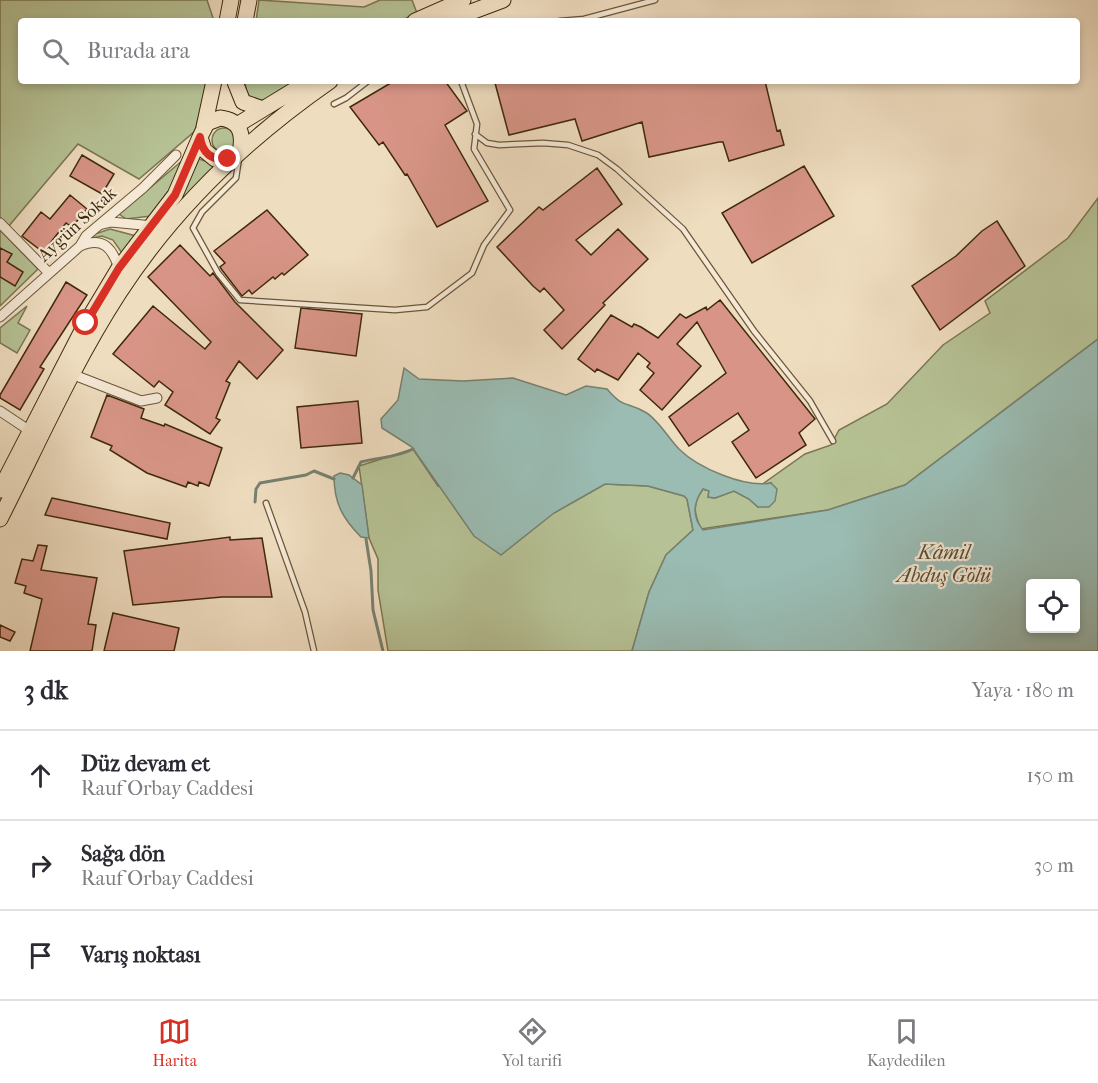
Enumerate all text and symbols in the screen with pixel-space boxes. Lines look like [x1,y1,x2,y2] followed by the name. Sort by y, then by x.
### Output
[18,18,1080,84] search box
[39,35,72,68] icon: search
[87,38,190,64] text: Burada ara
[214,145,240,171] route end
[33,182,122,267] street label: Aygün Sokak
[72,309,98,335] route start
[894,541,991,587] water label: Kâmil Abduş Gölü
[1026,579,1080,633] map controls
[1026,579,1080,633] button: locate
[24,675,68,706] text: 3 dk
[972,679,1074,702] text: Yaya · 180 m
[81,751,210,777] text: Düz devam et
[24,759,57,792] icon: ahead
[1026,764,1074,787] text: 150 m
[81,777,254,800] text: Rauf Orbay Caddesi
[81,841,165,867] text: Sağa dön
[24,849,57,882] icon: right
[1034,854,1074,877] text: 30 m
[81,867,254,890] text: Rauf Orbay Caddesi
[24,939,57,972] icon: arrive
[81,942,200,968] text: Varış noktası
[152,1015,197,1070] tab: Harita
[502,1015,562,1070] tab: Yol tarifi
[867,1015,946,1070] tab: Kaydedilen

